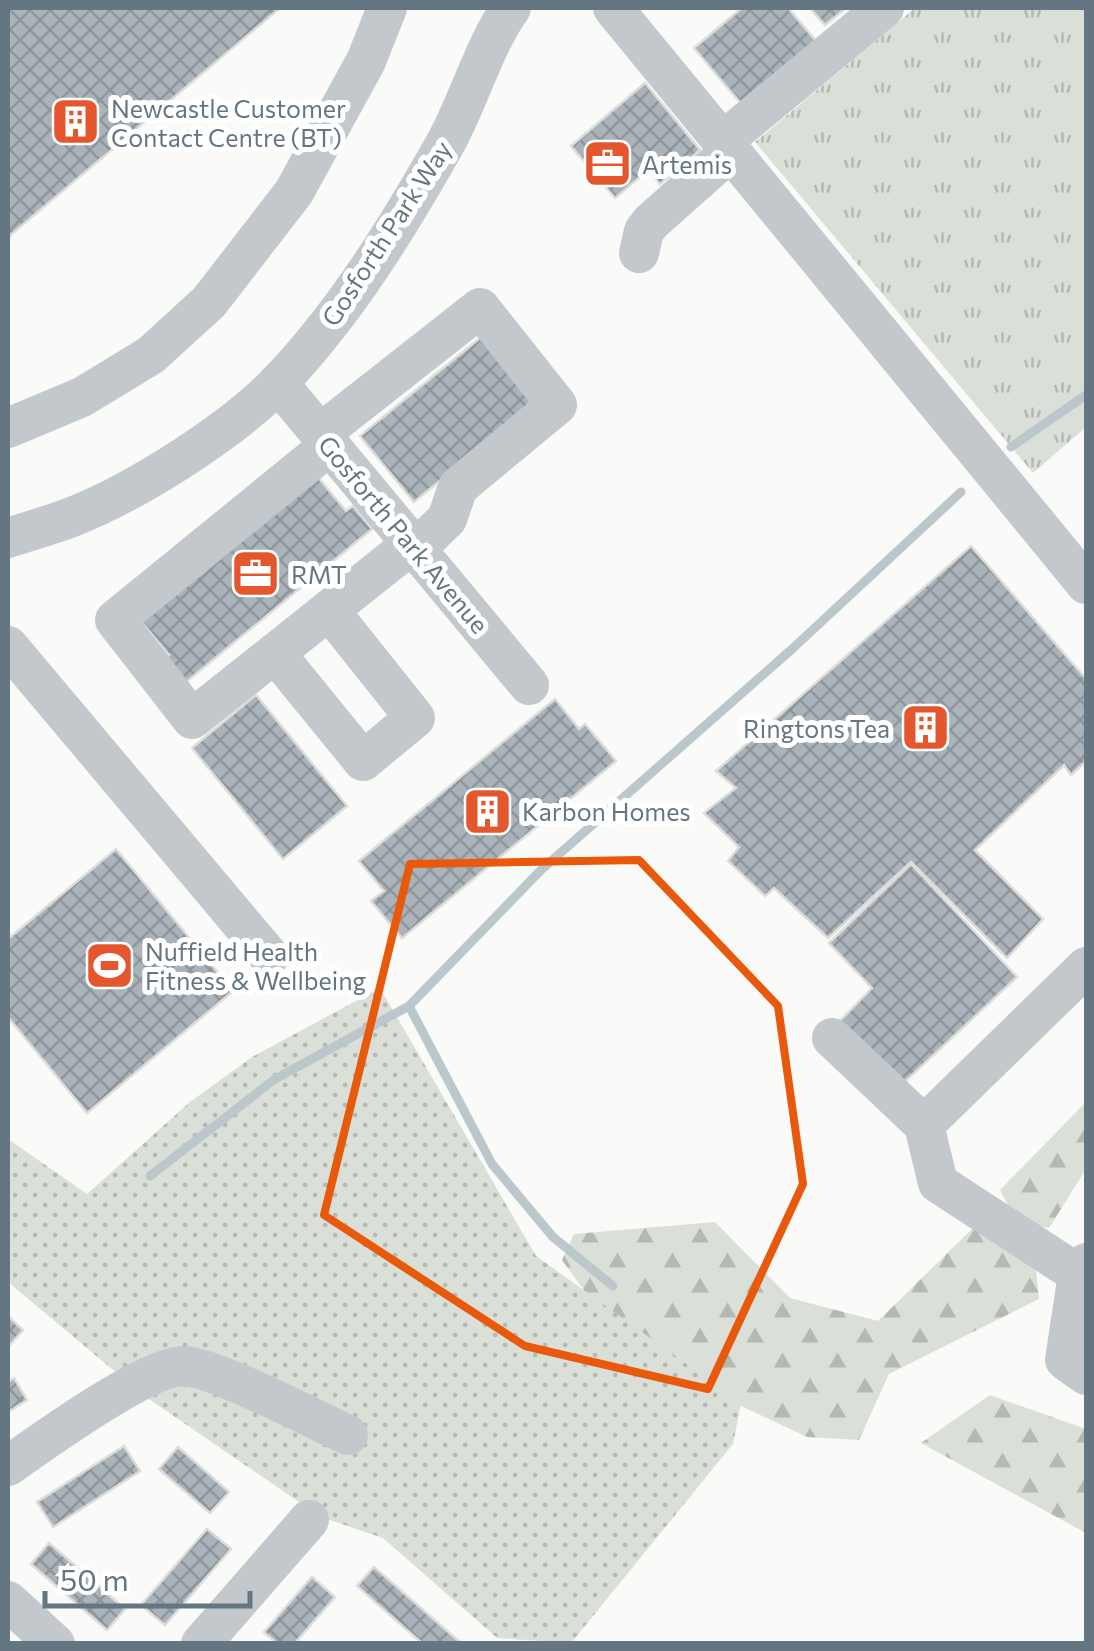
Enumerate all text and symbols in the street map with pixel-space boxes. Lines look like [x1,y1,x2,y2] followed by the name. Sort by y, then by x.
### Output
[111,93,346,152] place label: Newcastle Customer Contact Centre (BT)
[50,96,102,148] building icon: Newcastle Customer Contact Centre (BT)
[315,135,457,331] street label: Gosforth Park Way
[581,138,633,190] office icon: Artemis
[642,149,732,179] place label: Artemis
[313,429,495,639] street label: Gosforth Park Avenue
[230,548,282,600] office icon: RMT
[291,559,347,589] place label: RMT
[899,702,951,754] building icon: Ringtons Tea
[743,713,890,743] place label: Ringtons Tea
[461,785,513,837] building icon: Karbon Homes
[522,796,691,826] place label: Karbon Homes
[145,936,367,995] place label: Nuffield Health Fitness & Wellbeing
[84,939,136,991] sports icon: Nuffield Health Fitness & Wellbeing
[45,1546,250,1608] scale bar
[60,1560,129,1597] text: 50 m

